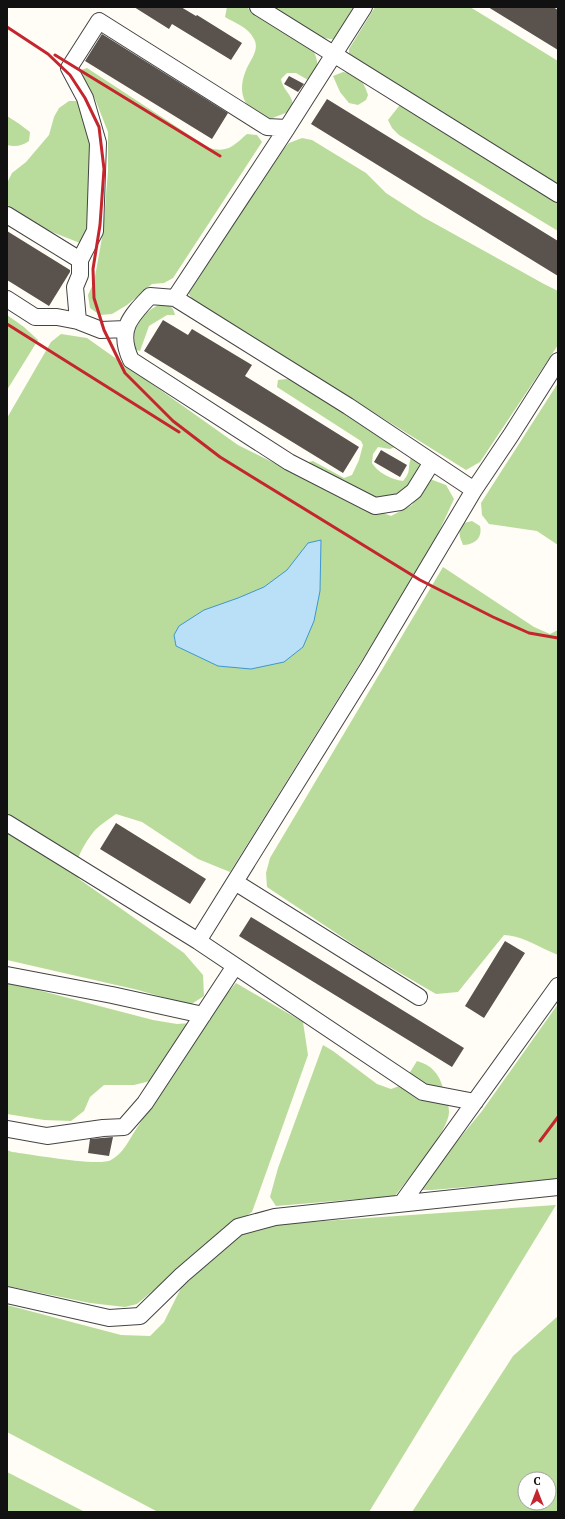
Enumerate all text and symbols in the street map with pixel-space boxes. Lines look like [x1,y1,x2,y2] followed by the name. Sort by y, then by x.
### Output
[517,1471,557,1511] north arrow
[533,1474,541,1488] text: С

